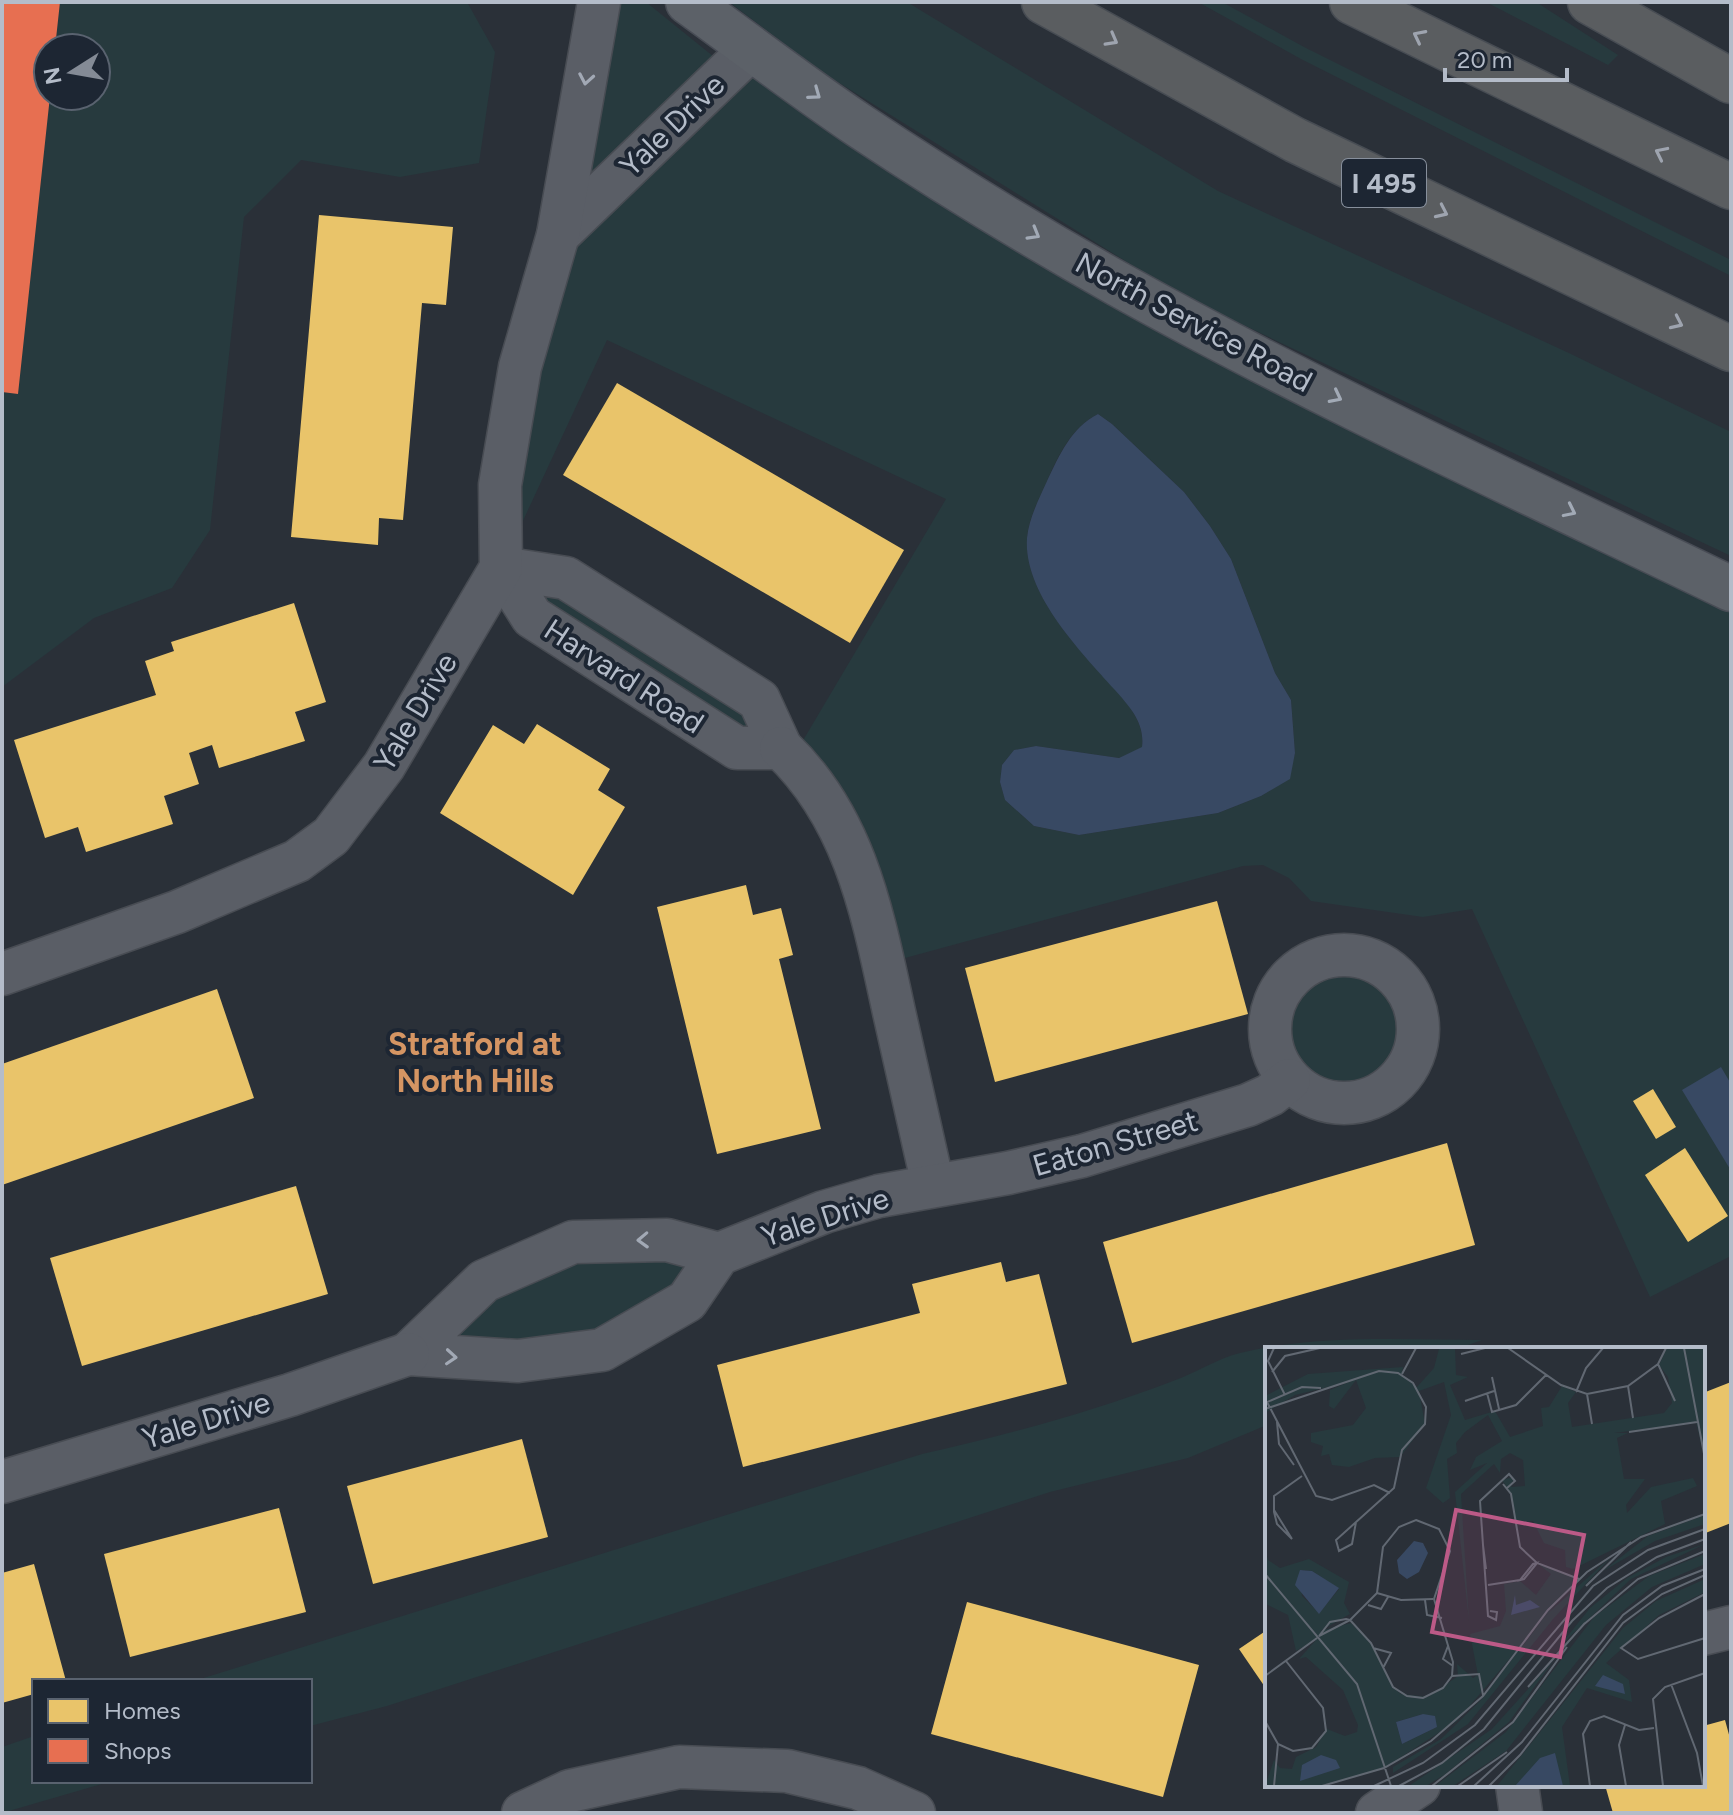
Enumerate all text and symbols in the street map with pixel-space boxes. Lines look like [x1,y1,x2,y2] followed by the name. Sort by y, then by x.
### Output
[1104,30,1119,45] one-way arrow
[1412,30,1427,46] one-way arrow
[32,32,112,112] north arrow
[1445,32,1567,82] scale bar
[1457,45,1512,74] text: 20 m
[38,65,68,87] text: N
[612,66,732,184] street label: Yale Drive
[578,72,595,86] one-way arrow
[806,84,821,98] one-way arrow
[1654,147,1669,163] one-way arrow
[1342,159,1426,207] road number: I 495
[1434,202,1448,218] one-way arrow
[1025,224,1040,240] one-way arrow
[1069,244,1319,400] street label: North Service Road
[1669,313,1683,329] one-way arrow
[1328,388,1343,403] one-way arrow
[1562,501,1577,517] one-way arrow
[537,611,711,741] street label: Harvard Road
[365,646,465,778] street label: Yale Drive
[388,1025,562,1100] district label: Stratford at North Hills
[1028,1102,1202,1184] street label: Eaton Street
[757,1179,893,1255] street label: Yale Drive
[636,1232,649,1249] one-way arrow
[1265,1347,1705,1787] inset map
[445,1348,458,1365] one-way arrow
[138,1383,274,1457] street label: Yale Drive
[32,1679,312,1783] legend
[104,1696,181,1725] text: Homes
[104,1736,171,1765] text: Shops

